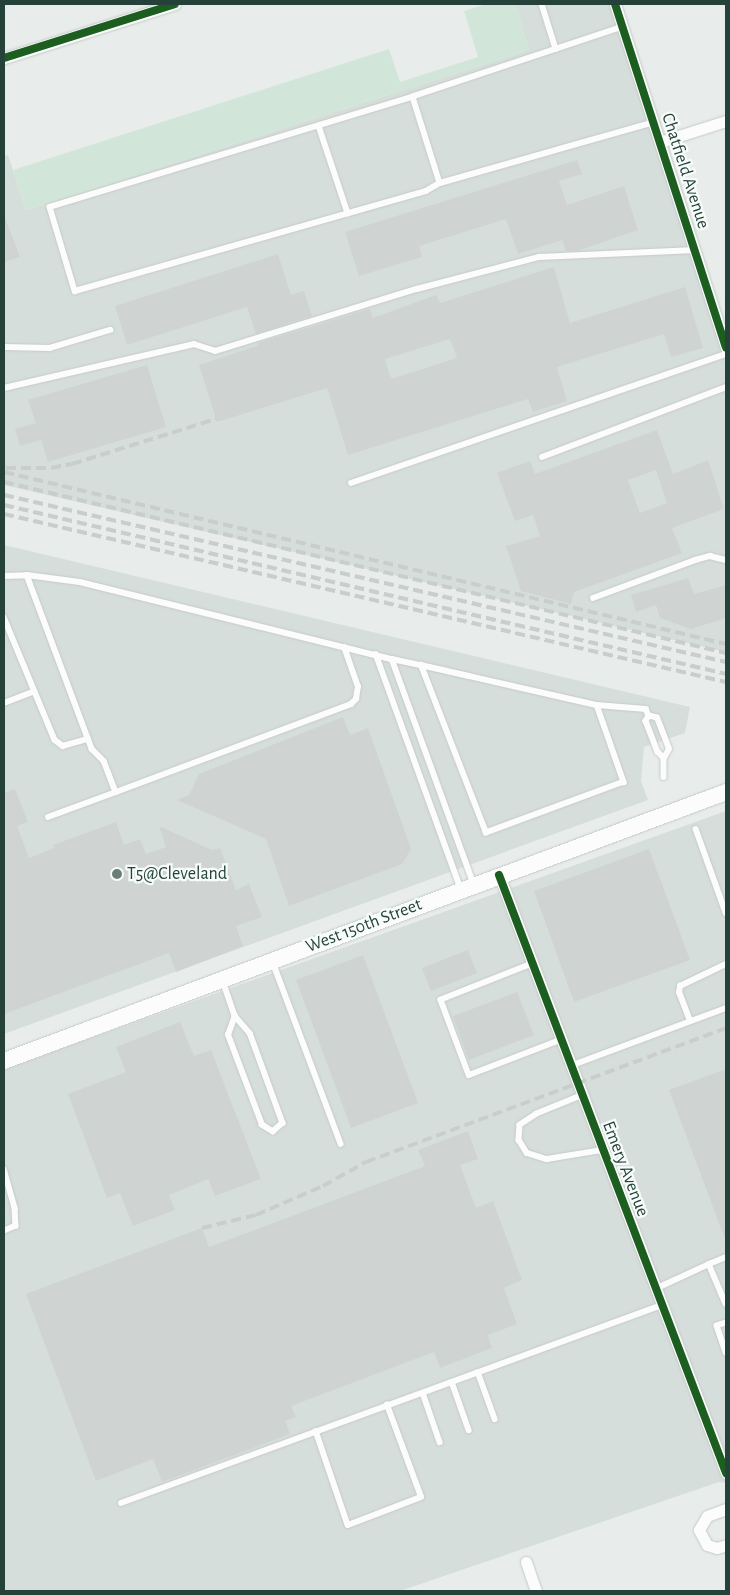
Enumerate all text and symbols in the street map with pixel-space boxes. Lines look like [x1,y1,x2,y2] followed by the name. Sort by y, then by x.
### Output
[656,110,714,232] street label: Chatfield Avenue
[127,863,227,885] place label: T5@Cleveland
[111,868,123,880] marker: T5@Cleveland
[303,894,425,958] street label: West 150th Street
[597,1118,653,1220] street label: Emery Avenue

